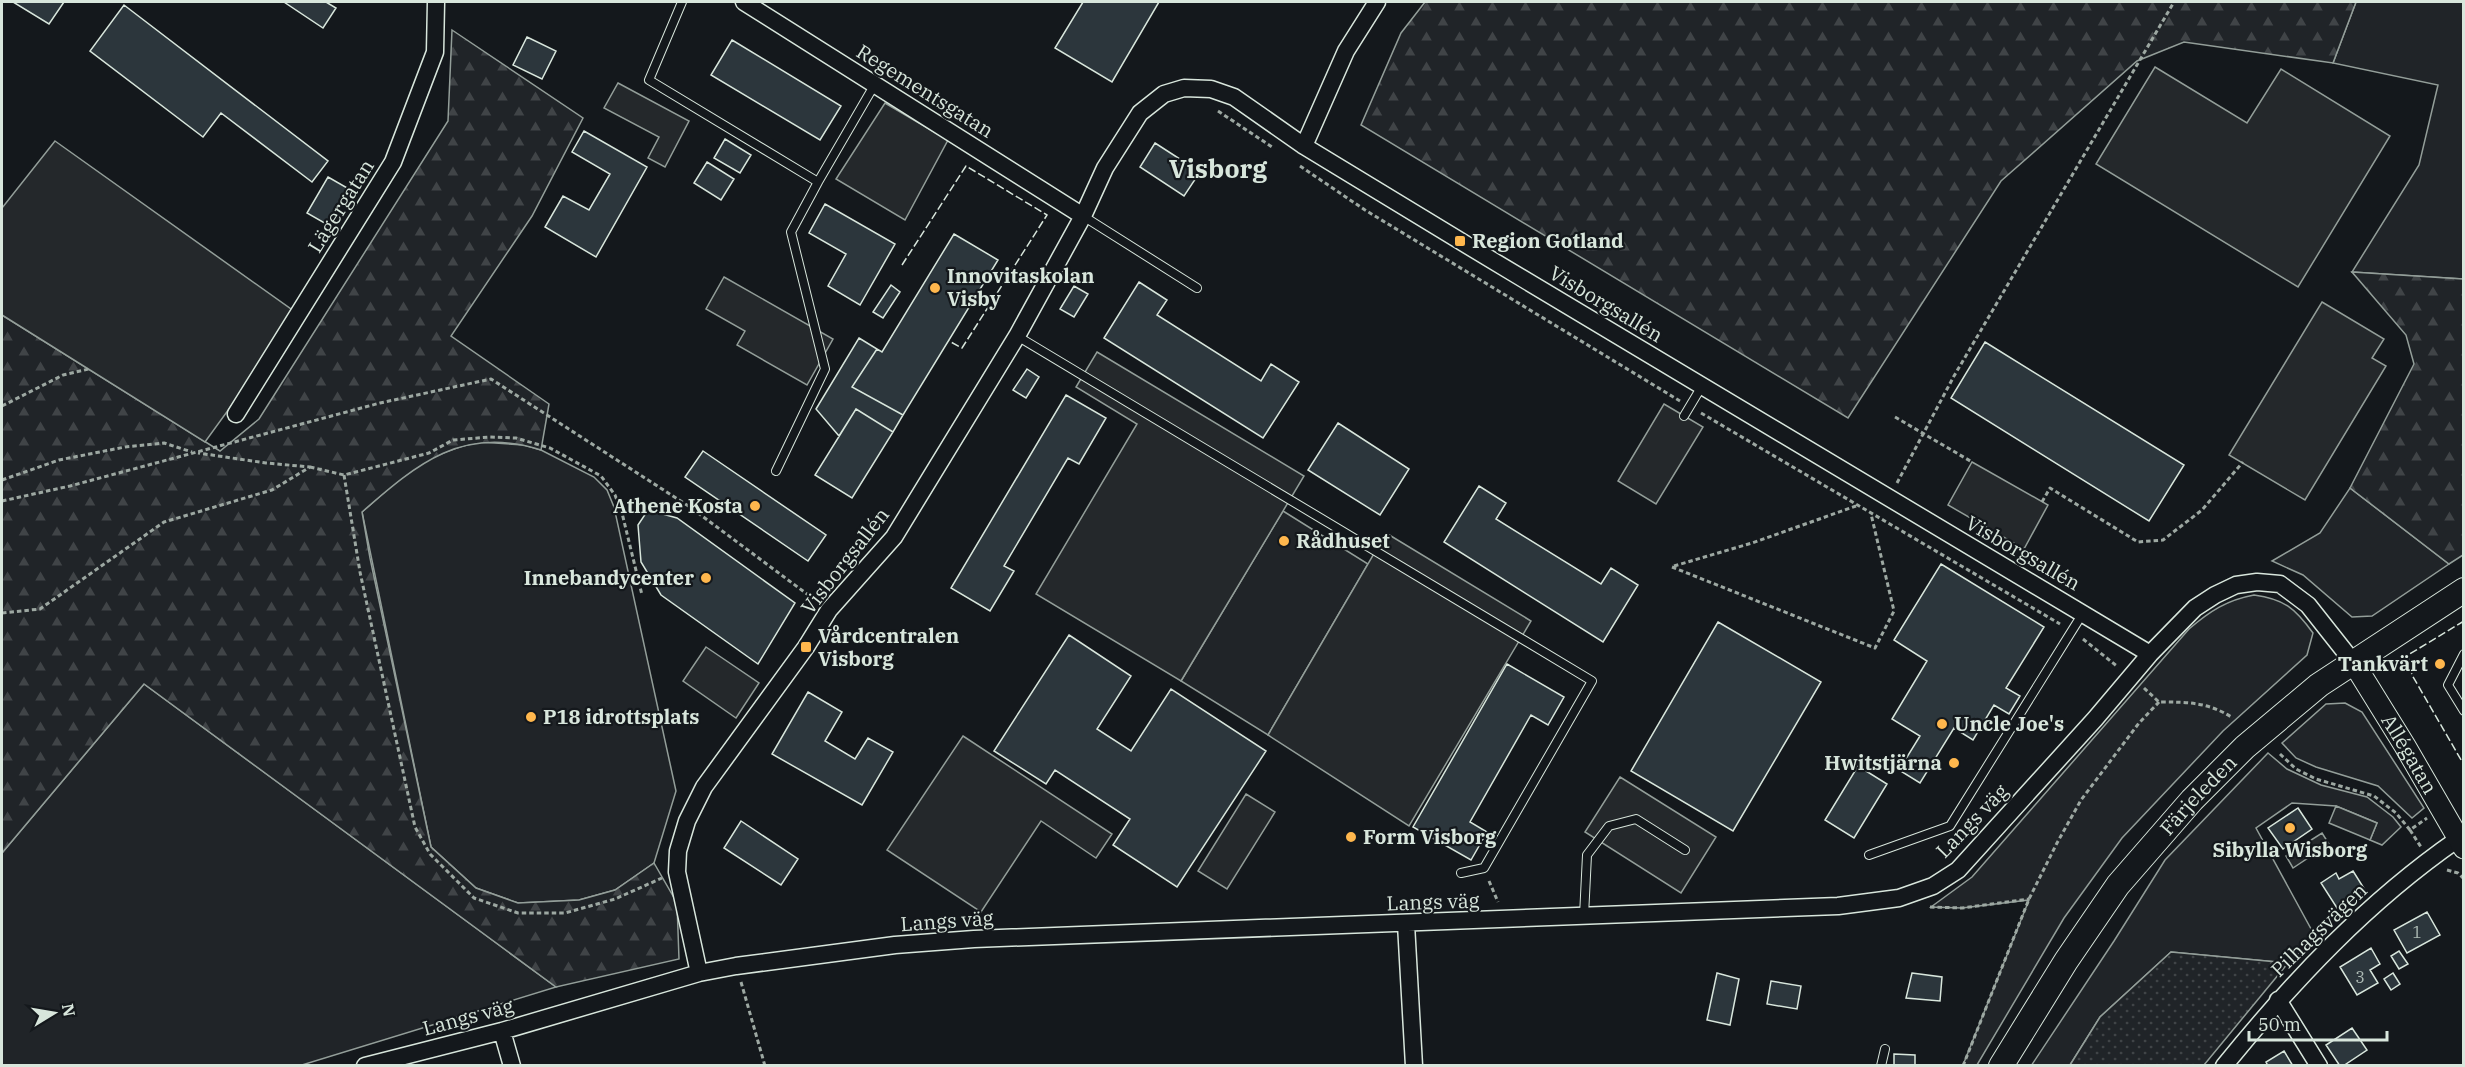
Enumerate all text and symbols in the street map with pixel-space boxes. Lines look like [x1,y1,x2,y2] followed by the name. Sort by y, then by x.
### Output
[852,38,999,144] street label: Regementsgatan
[1169,151,1267,185] district label: Visborg
[301,154,380,258] street label: Lägergatan
[1472,227,1624,254] place label: Region Gotland
[1453,234,1467,248] marker: Region Gotland
[1544,259,1668,348] street label: Visborgsallén
[947,262,1094,312] place label: Innovitaskolan Visby
[928,281,942,295] marker: Innovitaskolan Visby
[613,492,743,519] place label: Athene Kosta
[748,499,762,513] marker: Athene Kosta
[794,502,895,620] street label: Visborgsallén
[1961,509,2086,596] street label: Visborgsallén
[1296,527,1390,554] place label: Rådhuset
[1277,534,1291,548] marker: Rådhuset
[524,564,694,591] place label: Innebandycenter
[699,571,713,585] marker: Innebandycenter
[818,622,959,672] place label: Vårdcentralen Visborg
[799,640,813,654] marker: Vårdcentralen Visborg
[2338,650,2429,677] place label: Tankvärt
[2433,657,2447,671] marker: Tankvärt
[543,703,699,730] place label: P18 idrottsplats
[2375,709,2444,799] street label: Allégatan
[524,710,538,724] marker: P18 idrottsplats
[1954,710,2064,737] place label: Uncle Joe's
[1935,717,1949,731] marker: Uncle Joe's
[1824,749,1942,776] place label: Hwitstjärna
[2153,749,2242,841] street label: Färjeleden
[1947,756,1961,770] marker: Hwitstjärna
[1930,778,2014,863] street label: Langs väg
[2283,821,2297,835] marker: Sibylla Wisborg
[1363,823,1497,850] place label: Form Visborg
[1344,830,1358,844] marker: Form Visborg
[2213,836,2368,863] place label: Sibylla Wisborg
[2265,877,2373,982] street label: Pilhagsvägen
[1386,886,1480,917] street label: Langs väg
[900,904,994,937] street label: Langs väg
[2412,922,2422,942] house number: 1
[2355,967,2365,987] house number: 3
[24,983,84,1043] north arrow
[419,991,516,1042] street label: Langs väg
[58,1002,80,1018] text: N
[2249,1004,2387,1042] scale bar
[2258,1013,2301,1036] text: 50 m

